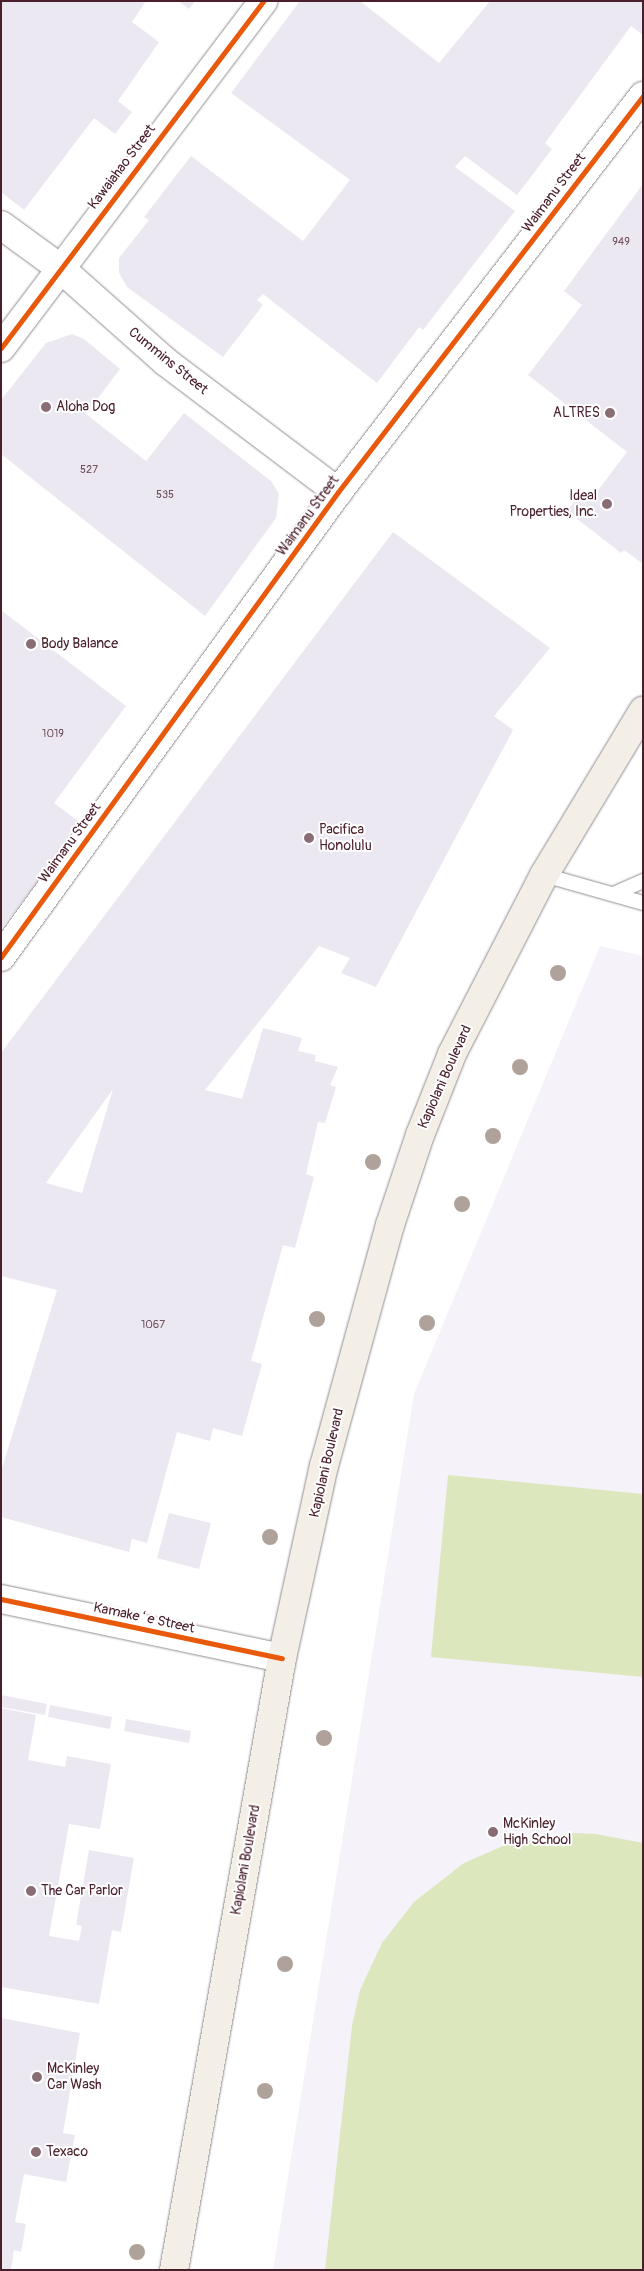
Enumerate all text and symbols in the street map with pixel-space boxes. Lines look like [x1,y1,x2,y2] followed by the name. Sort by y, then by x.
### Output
[85,121,159,213] street label: Kawaiahao Street
[519,150,589,236] street label: Waimanu Street
[612,235,630,249] house number: 949
[125,324,211,398] street label: Cummins Street
[56,399,115,415] place label: Aloha Dog
[40,401,52,413] marker: Aloha Dog
[553,405,600,421] place label: ALTRES
[604,407,616,419] marker: ALTRES
[80,463,98,477] house number: 527
[273,473,343,559] street label: Waimanu Street
[156,488,174,502] house number: 535
[509,488,597,520] place label: Ideal Properties, Inc.
[601,498,613,510] marker: Ideal Properties, Inc.
[41,636,118,652] place label: Body Balance
[25,638,37,650] marker: Body Balance
[42,727,64,741] house number: 1019
[35,800,105,886] street label: Waimanu Street
[319,822,372,854] place label: Pacifica Honolulu
[303,832,315,844] marker: Pacifica Honolulu
[415,1023,475,1131] street label: Kapiolani Boulevard
[141,1318,165,1332] house number: 1067
[306,1407,348,1519] street label: Kapiolani Boulevard
[92,1599,196,1637] street label: Kamakeʻe Street
[228,1804,264,1916] street label: Kapiolani Boulevard
[503,1816,571,1848] place label: McKinley High School
[487,1826,499,1838] marker: McKinley High School
[41,1883,123,1899] place label: The Car Parlor
[25,1885,37,1897] marker: The Car Parlor
[47,2061,101,2094] place label: McKinley Car Wash
[31,2071,43,2083] marker: McKinley Car Wash
[46,2144,88,2160] place label: Texaco
[30,2146,42,2158] marker: Texaco

